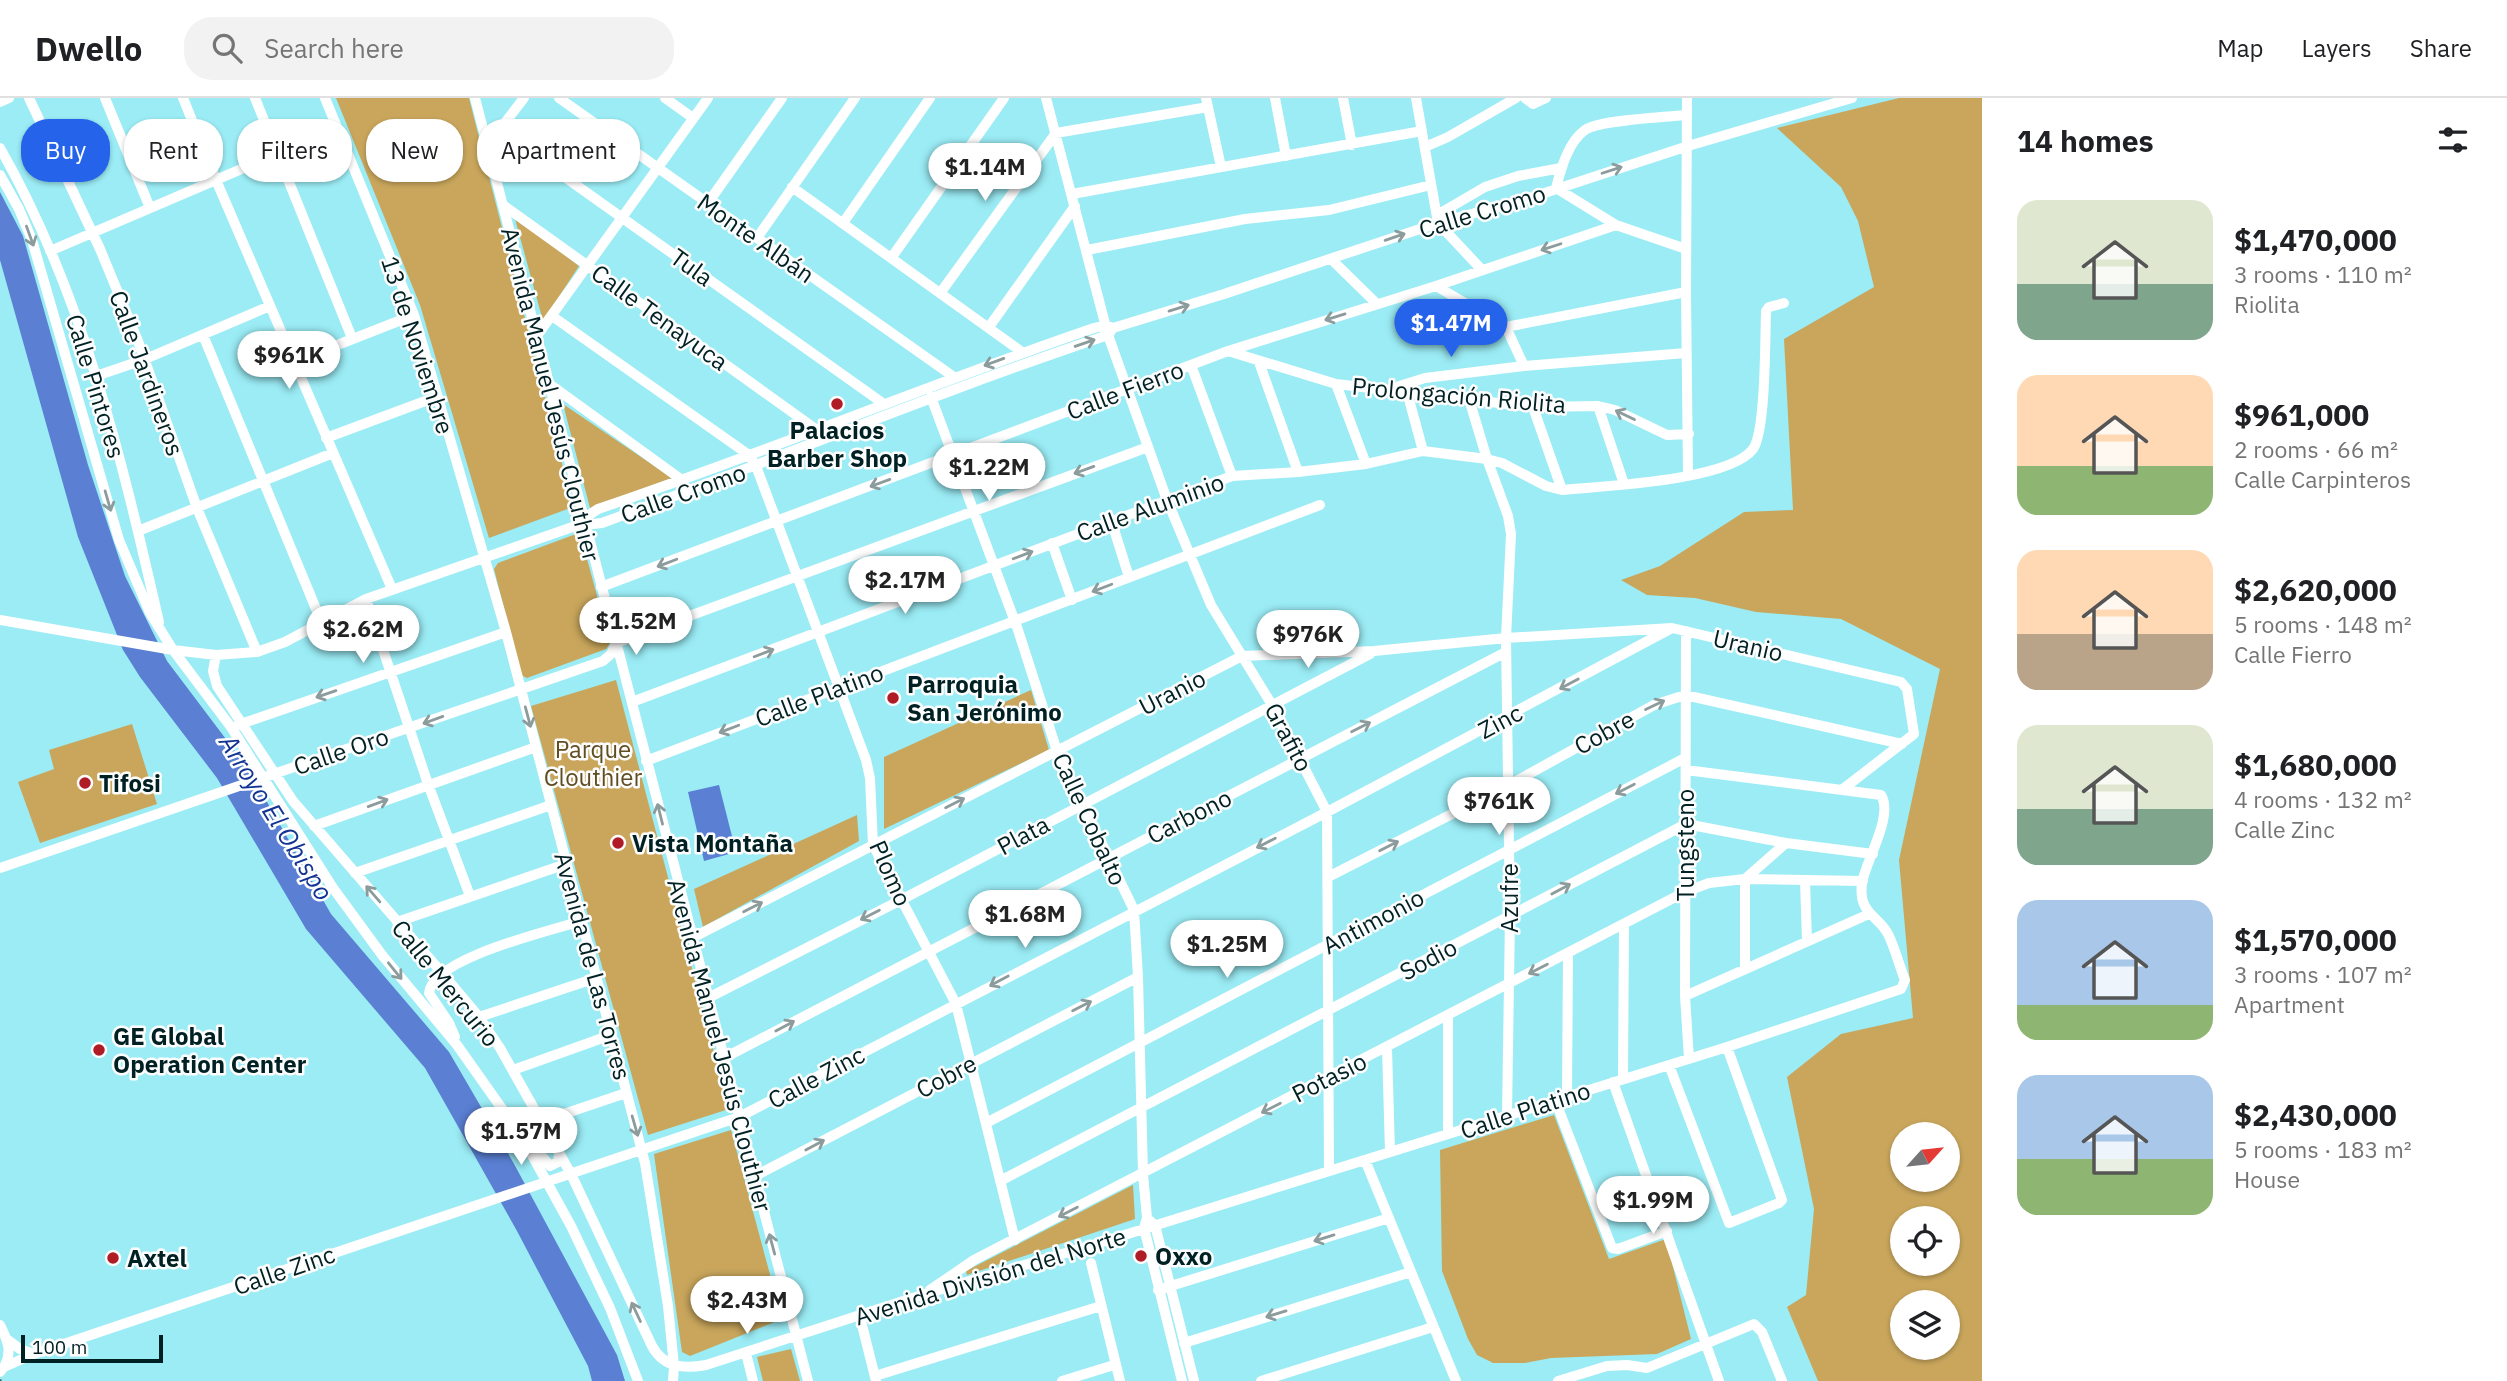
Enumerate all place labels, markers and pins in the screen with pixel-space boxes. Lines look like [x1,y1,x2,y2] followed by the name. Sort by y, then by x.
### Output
[928,144,1042,203] pin: $1.14M
[1394,300,1508,359] pin: $1.47M
[240,331,338,391] pin: $961K
[829,396,845,412] marker: Palacios Barber Shop
[767,414,907,474] place label: Palacios Barber Shop
[932,444,1046,503] pin: $1.22M
[848,556,962,616] pin: $2.17M
[579,598,693,657] pin: $1.52M
[306,606,420,665] pin: $2.62M
[1259,610,1357,670] pin: $976K
[907,668,1062,728] place label: Parroquia San Jerónimo
[885,690,901,706] marker: Parroquia San Jerónimo
[99,767,161,799] place label: Tifosi
[77,775,93,791] marker: Tifosi
[1450,778,1548,837] pin: $761K
[632,827,793,859] place label: Vista Montaña
[610,835,626,851] marker: Vista Montaña
[968,890,1082,950] pin: $1.68M
[1170,920,1284,980] pin: $1.25M
[113,1020,307,1080] place label: GE Global Operation Center
[91,1042,107,1058] marker: GE Global Operation Center
[464,1108,578,1167] pin: $1.57M
[1596,1176,1710,1236] pin: $1.99M
[1155,1240,1212,1272] place label: Oxxo
[127,1242,187,1274] place label: Axtel
[1133,1248,1149,1264] marker: Oxxo
[105,1250,121,1266] marker: Axtel
[690,1276,804,1336] pin: $2.43M

